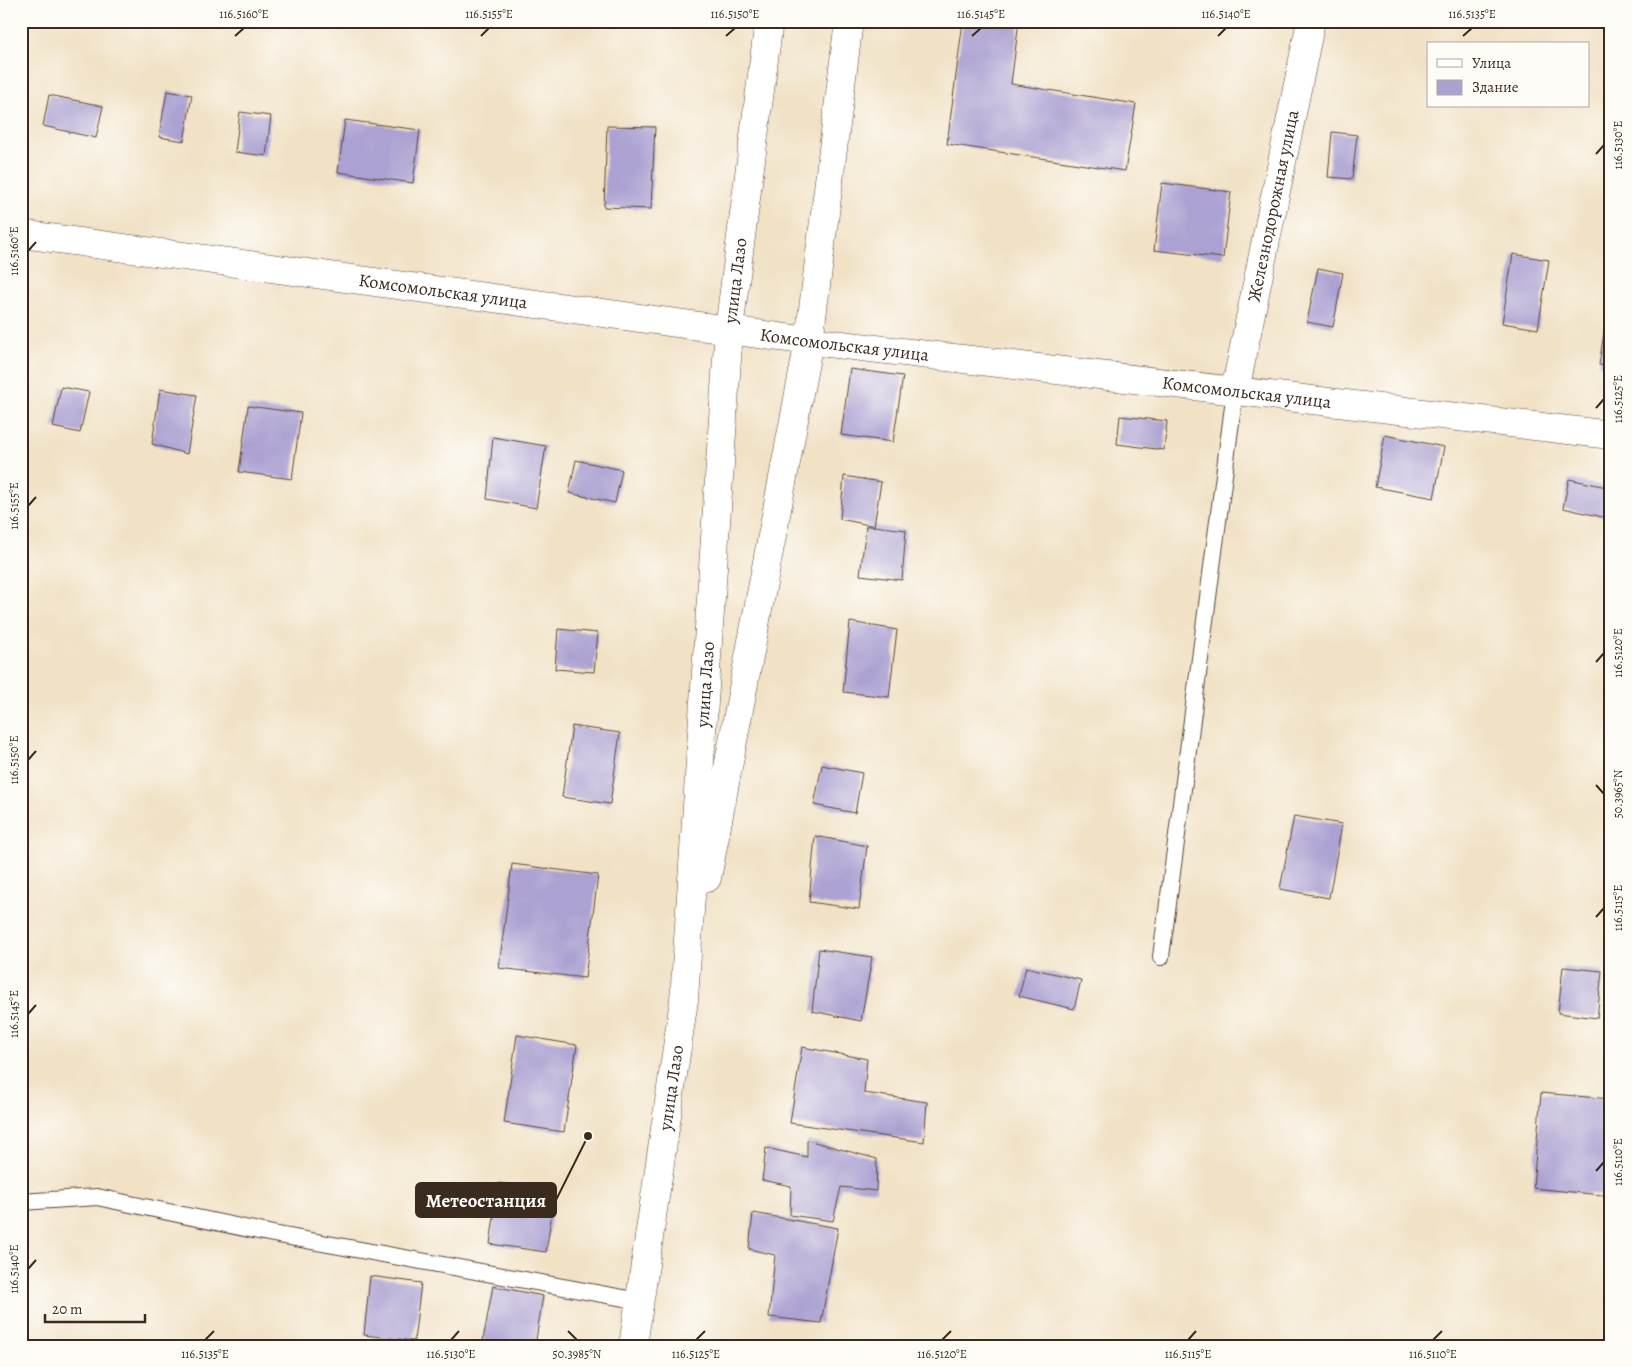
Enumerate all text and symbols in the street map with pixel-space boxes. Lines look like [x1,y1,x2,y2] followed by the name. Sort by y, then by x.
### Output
[219,6,269,22] text: 116.5160°E
[465,6,513,22] text: 116.5155°E
[711,6,759,22] text: 116.5150°E
[957,6,1005,22] text: 116.5145°E
[1201,6,1251,22] text: 116.5140°E
[1448,6,1496,22] text: 116.5135°E
[1427,42,1590,108] legend
[1472,53,1511,73] text: Улица
[1472,77,1519,97] text: Здание
[1242,107,1305,304] street label: Железнодорожная улица
[1610,121,1626,169] text: 116.5130°E
[6,226,22,276] text: 116.5160°E
[718,236,753,326] street label: улица Лазо
[357,268,530,315] street label: Комсомольская улица
[759,322,931,367] street label: Комсомольская улица
[1161,370,1333,414] street label: Комсомольская улица
[1610,375,1626,423] text: 116.5125°E
[6,482,22,530] text: 116.5155°E
[1610,628,1626,678] text: 116.5120°E
[690,641,720,729] street label: улица Лазо
[6,736,22,784] text: 116.5150°E
[1610,769,1626,818] text: 50.3965°N
[1610,885,1626,931] text: 116.5115°E
[6,990,22,1038] text: 116.5145°E
[653,1043,689,1133] street label: улица Лазо
[1610,1138,1626,1186] text: 116.5110°E
[416,1183,556,1217] callout: Метеостанция
[426,1188,546,1214] text: Метеостанция
[6,1244,22,1294] text: 116.5140°E
[45,1292,145,1324] scale bar
[52,1299,83,1319] text: 20 m
[181,1346,229,1362] text: 116.5135°E
[427,1346,475,1362] text: 116.5130°E
[553,1346,602,1362] text: 50.3985°N
[672,1346,720,1362] text: 116.5125°E
[917,1346,967,1362] text: 116.5120°E
[1165,1346,1211,1362] text: 116.5115°E
[1409,1346,1457,1362] text: 116.5110°E

